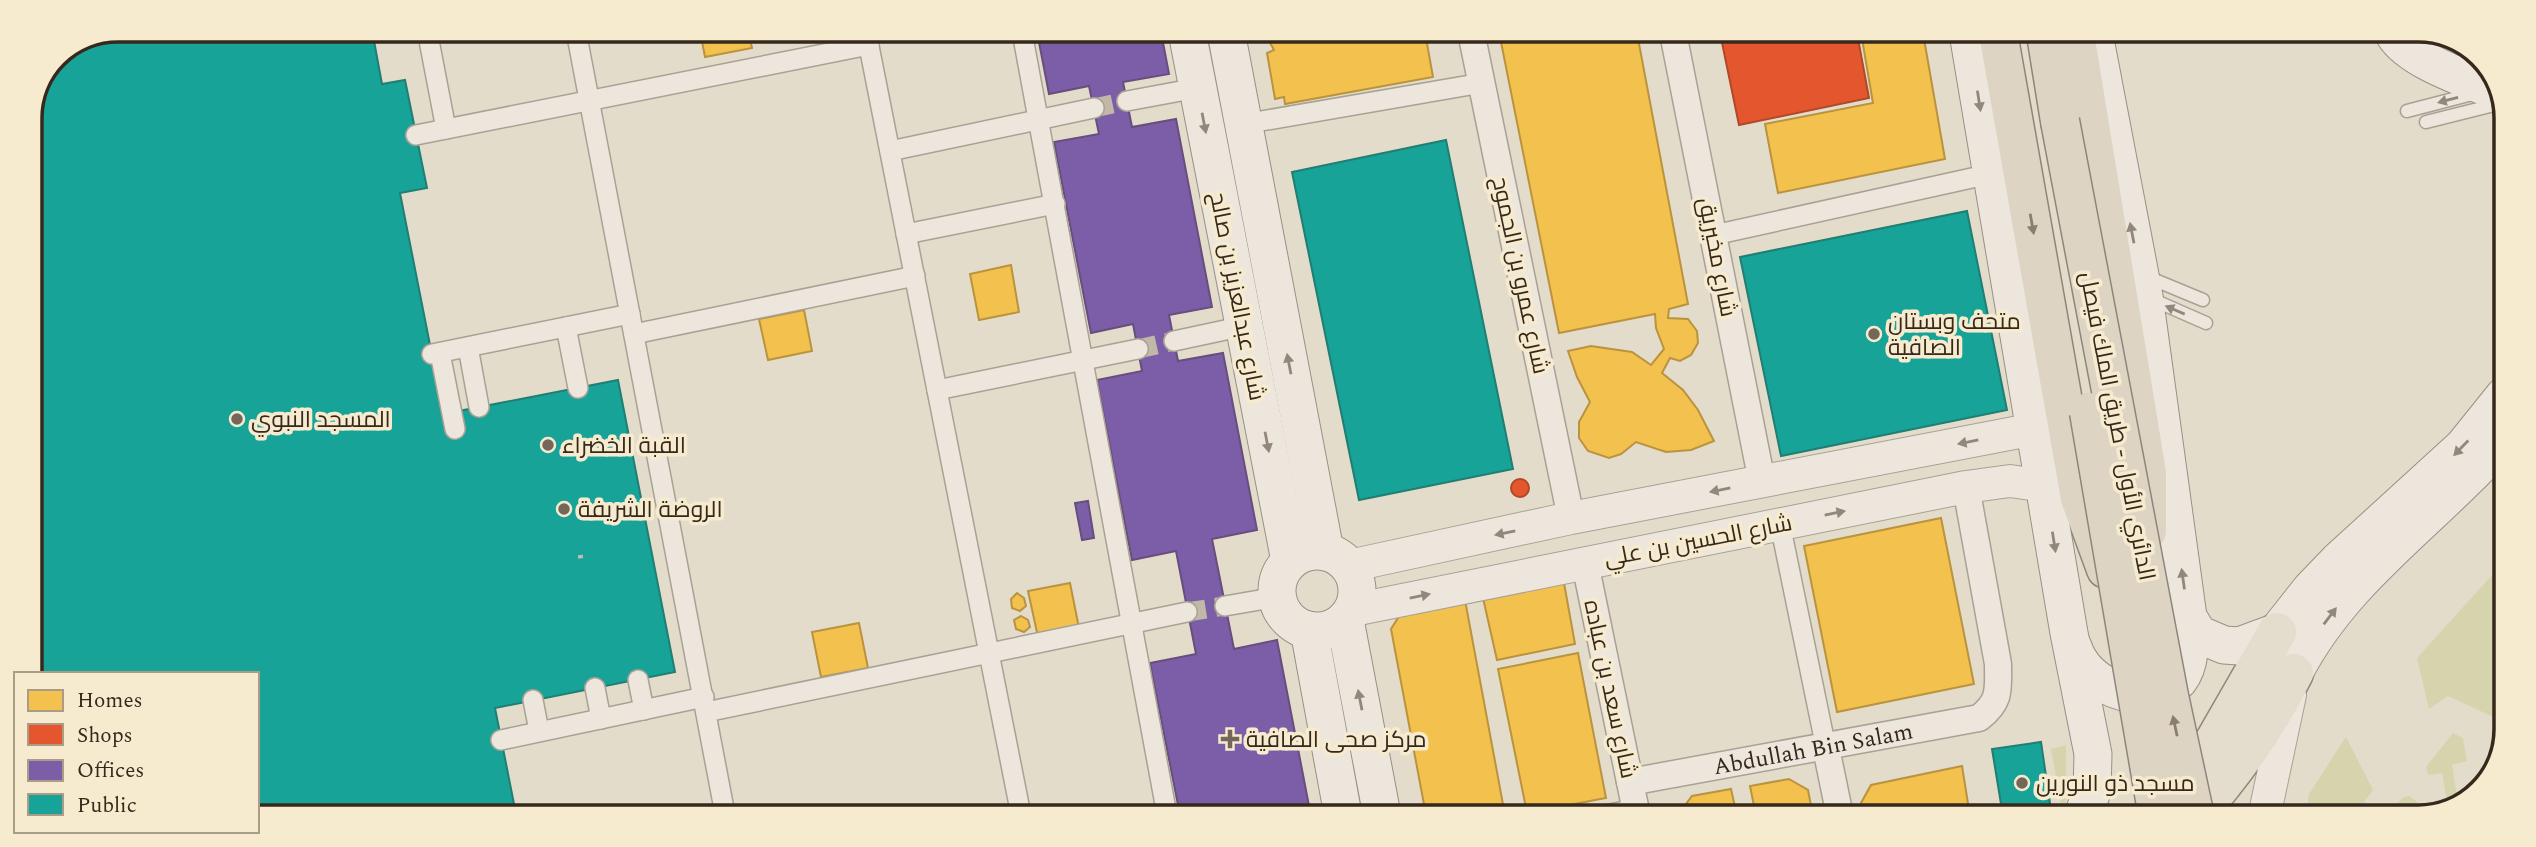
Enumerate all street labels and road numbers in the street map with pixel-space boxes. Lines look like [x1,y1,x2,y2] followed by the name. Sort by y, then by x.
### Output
[1482,173,1558,377] street label: شارع عمرو بن الجموح
[1199,189,1274,404] street label: شارع عبدالعزيز بن صالح
[1688,194,1745,320] street label: شارع مخيريق
[2069,269,2164,584] street label: الدائري الأول - طريق الملك فيصل
[1601,506,1795,577] street label: شارع الحسين بن علي
[1574,597,1646,782] street label: شارع سعد بن عباده
[1710,714,1916,785] street label: Abdullah Bin Salam

